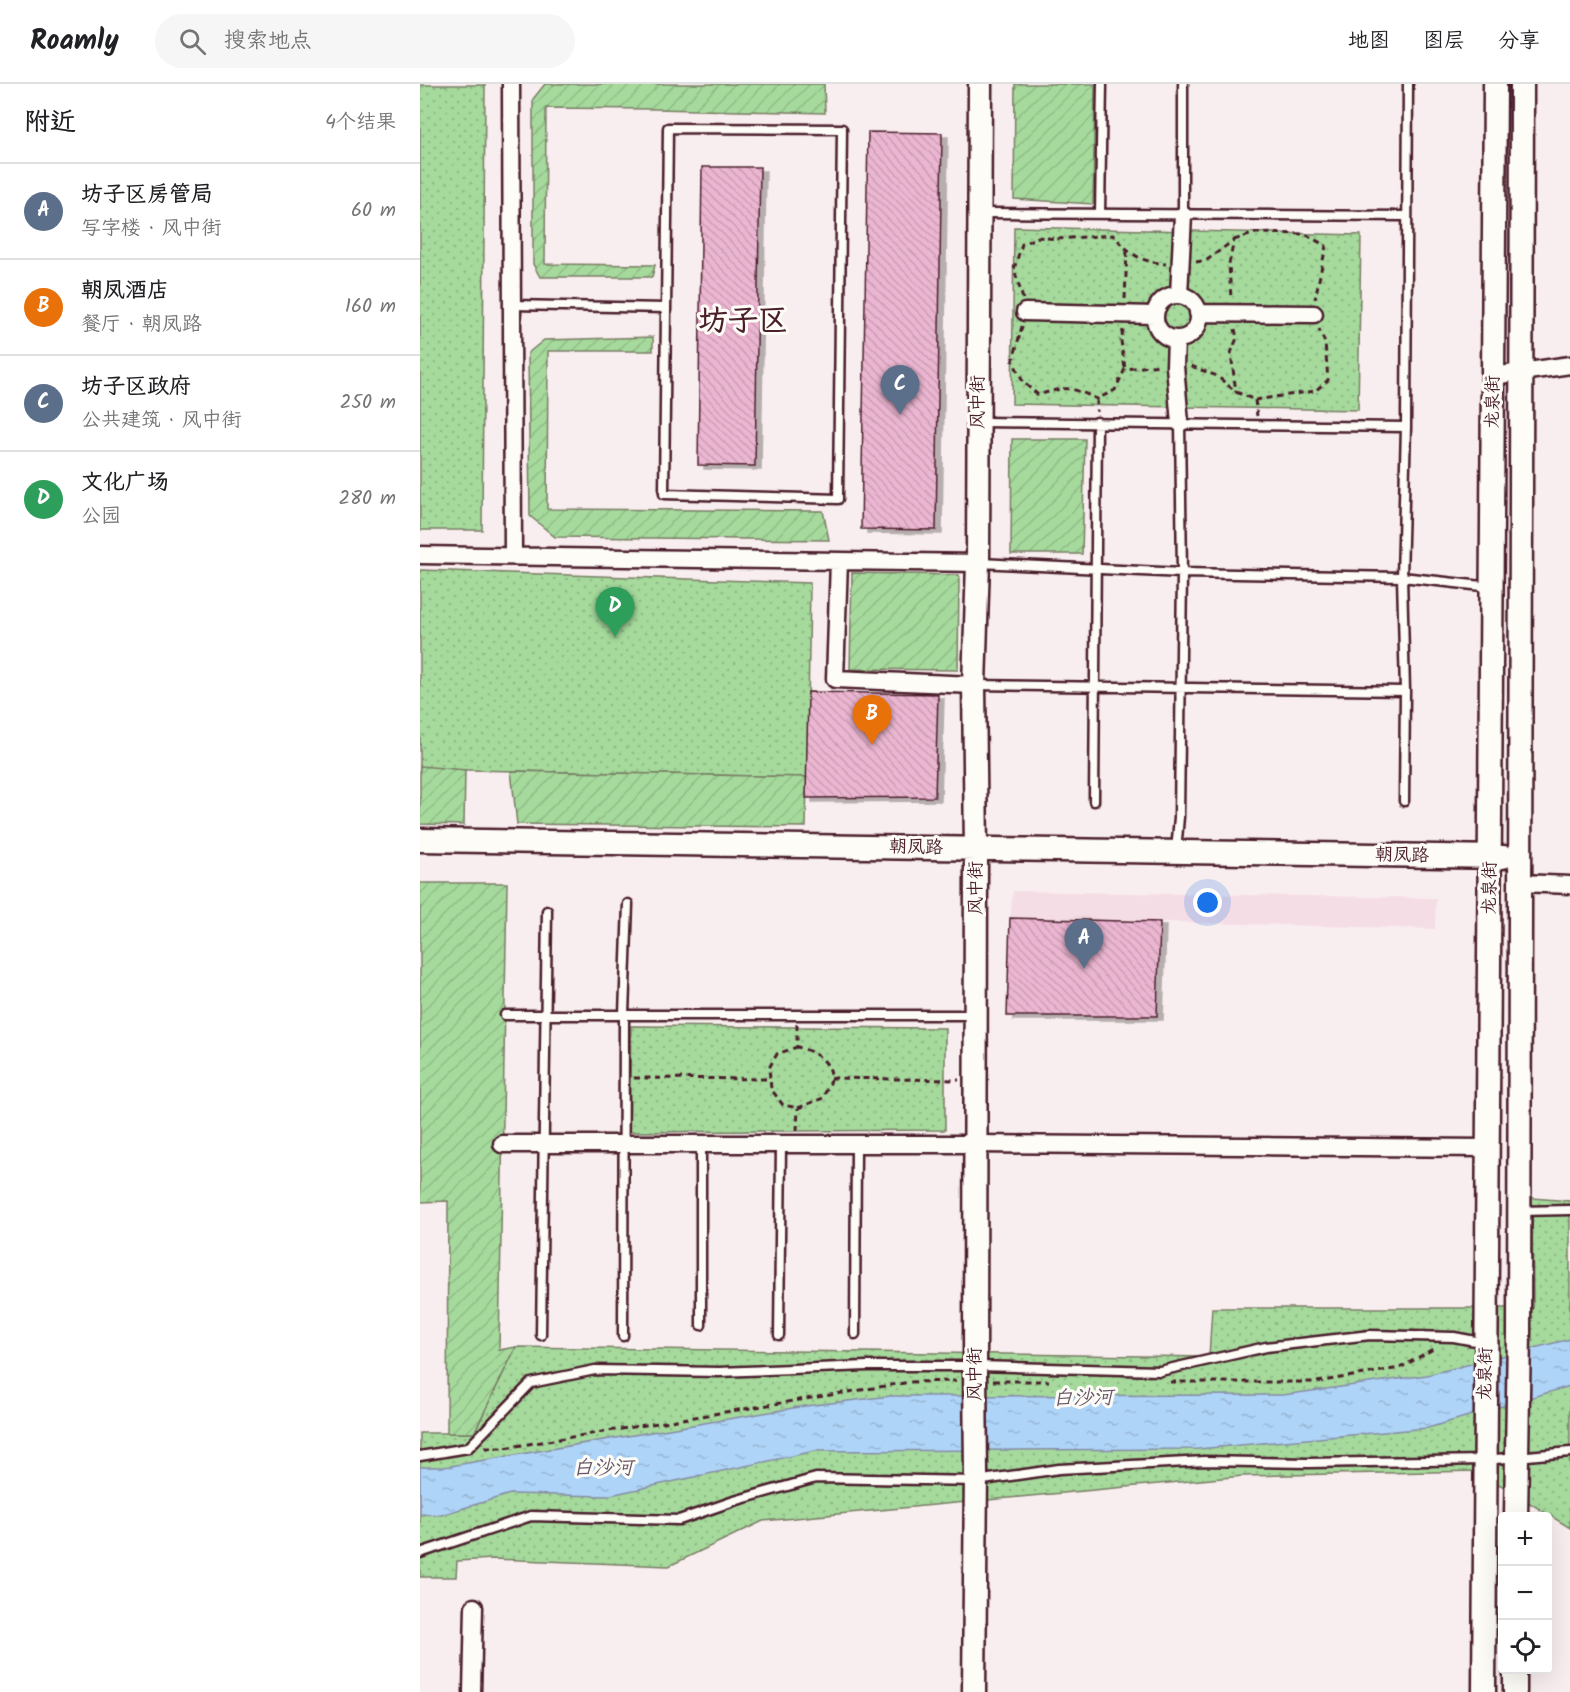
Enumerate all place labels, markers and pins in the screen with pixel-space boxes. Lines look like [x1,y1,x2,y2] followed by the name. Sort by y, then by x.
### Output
[880,366,920,415] pin: C
[596,588,634,637] pin: D
[852,696,892,745] pin: B
[1064,920,1104,969] pin: A

